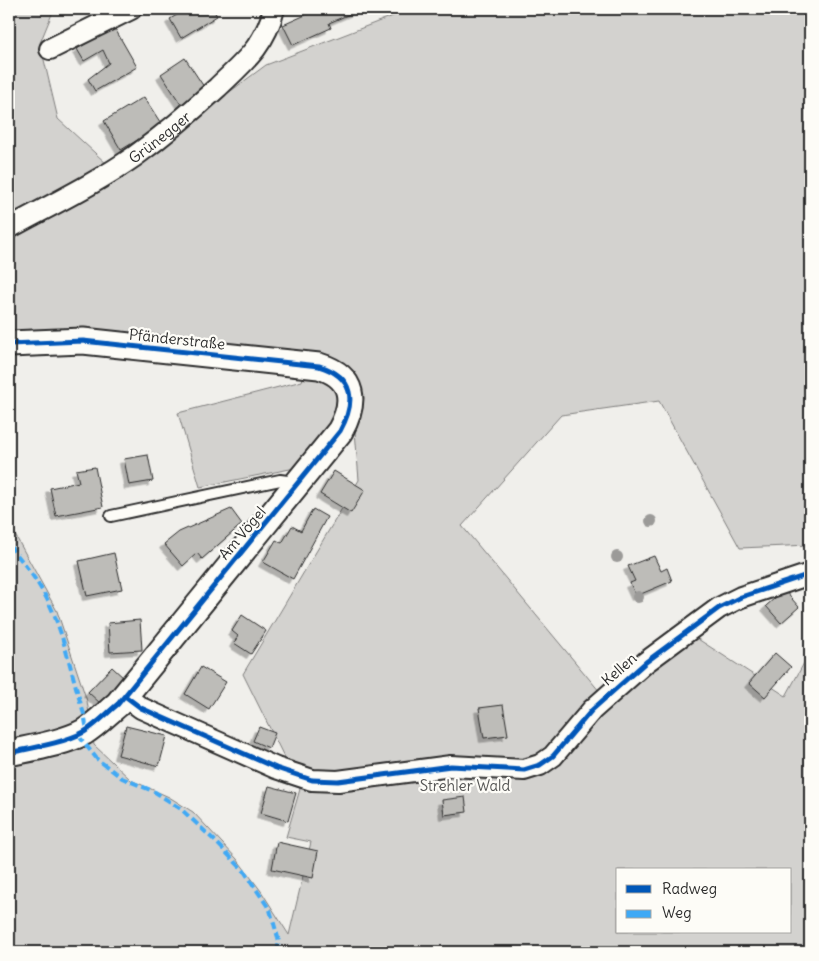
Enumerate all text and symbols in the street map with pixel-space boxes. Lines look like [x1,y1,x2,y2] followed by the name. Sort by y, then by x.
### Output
[125,107,194,167] street label: Grünegger
[128,325,226,353] street label: Pfänderstraße
[214,503,270,563] street label: Am Vögel
[597,648,641,689] street label: Kellen
[420,776,510,795] park label: Strehler Wald
[616,868,792,934] legend
[662,879,717,898] text: Radweg
[662,903,692,922] text: Weg

